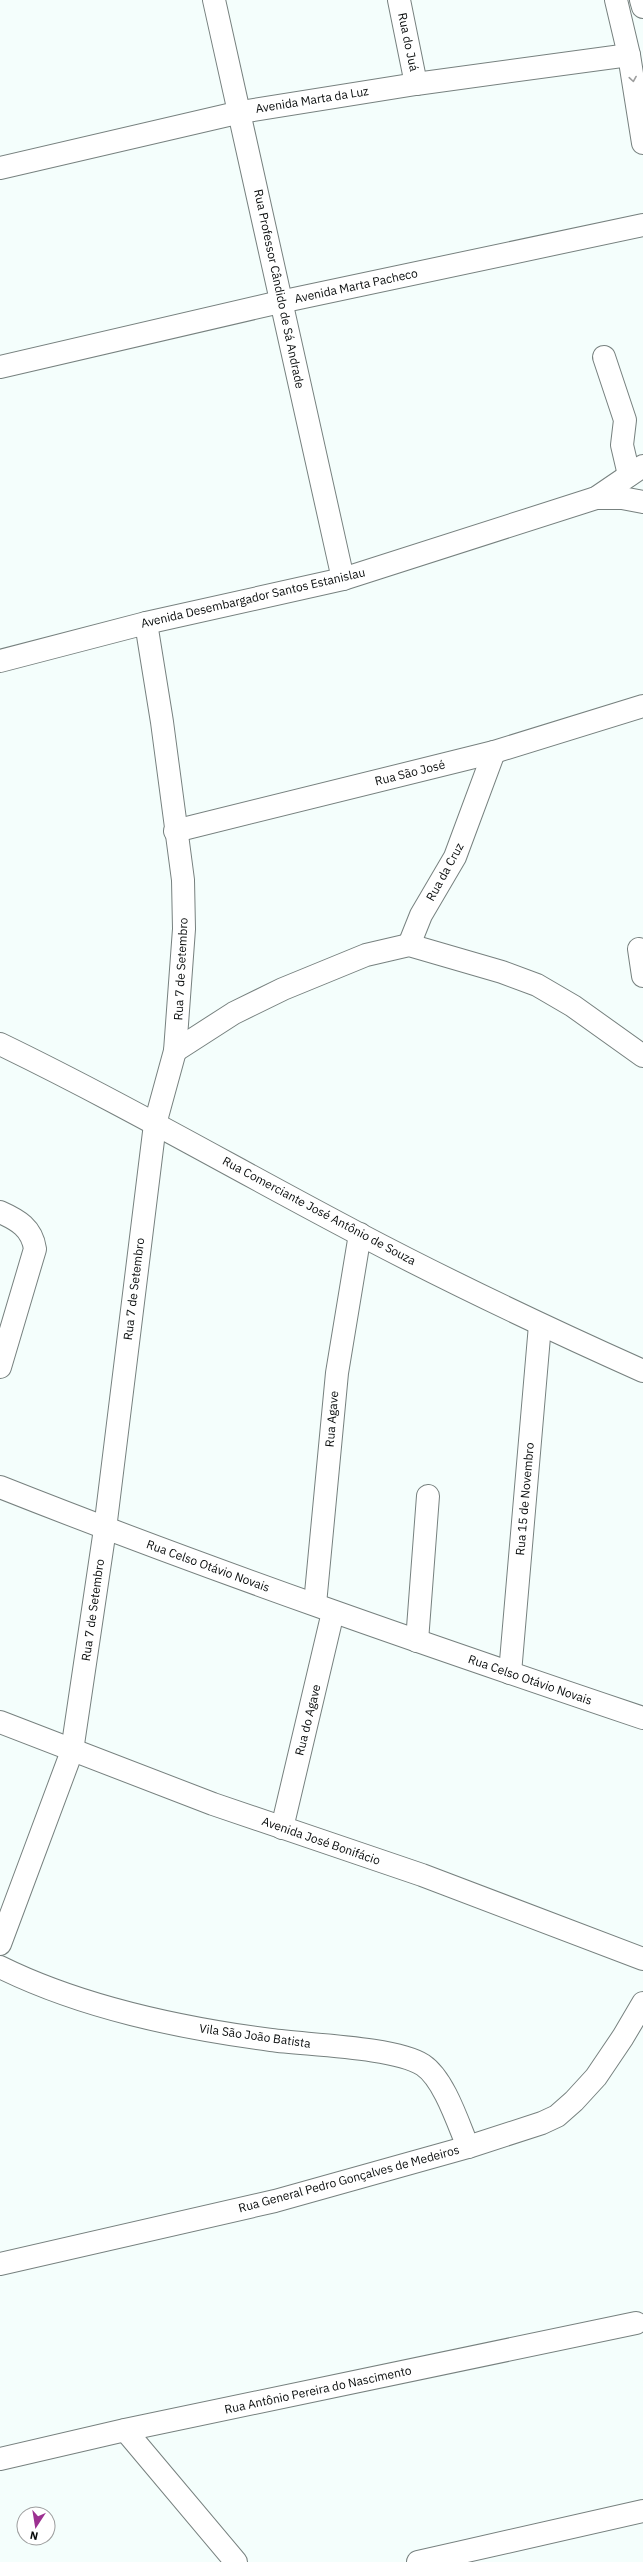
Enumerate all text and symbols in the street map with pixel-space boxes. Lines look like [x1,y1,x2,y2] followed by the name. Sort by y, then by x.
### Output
[395,11,422,73] street label: Rua do Juá
[628,76,636,82] one-way arrow
[254,83,370,116] street label: Avenida Marta da Luz
[251,188,308,390] street label: Rua Professor Cândido de Sá Andrade
[293,265,419,306] street label: Avenida Marta Pacheco
[139,564,367,631] street label: Avenida Desembargador Santos Estanislau
[373,756,447,788] street label: Rua São José
[422,840,467,903] street label: Rua da Cruz
[170,917,191,1021] street label: Rua 7 de Setembro
[220,1153,419,1268] street label: Rua Comerciante José Antônio de Souza
[120,1237,147,1341] street label: Rua 7 de Setembro
[322,1390,341,1448] street label: Rua Agave
[512,1442,537,1556] street label: Rua 15 de Novembro
[144,1536,272,1595] street label: Rua Celso Otávio Novais
[78,1558,107,1662] street label: Rua 7 de Setembro
[466,1651,594,1708] street label: Rua Celso Otávio Novais
[291,1682,324,1757] street label: Rua do Agave
[260,1813,383,1868] street label: Avenida José Bonifácio
[198,2020,312,2051] street label: Vila São João Batista
[237,2142,461,2215] street label: Rua General Pedro Gonçalves de Medeiros
[223,2362,413,2417] street label: Rua Antônio Pereira do Nascimento
[16,2506,56,2546] north arrow
[29,2528,39,2543] text: N

